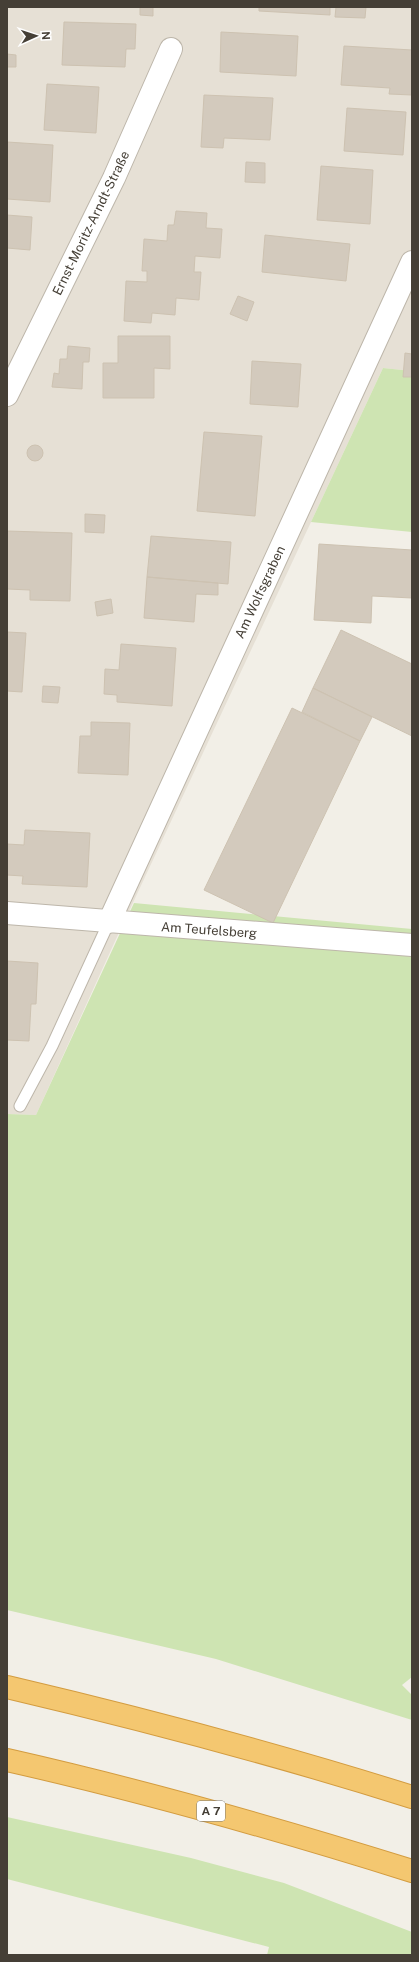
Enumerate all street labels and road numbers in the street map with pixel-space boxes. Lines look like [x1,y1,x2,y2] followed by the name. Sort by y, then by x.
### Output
[50,148,132,298] street label: Ernst-Moritz-Arndt-Straße
[232,543,288,641] street label: Am Wolfsgraben
[161,919,257,941] street label: Am Teufelsberg
[197,1801,225,1821] road number: A 7

